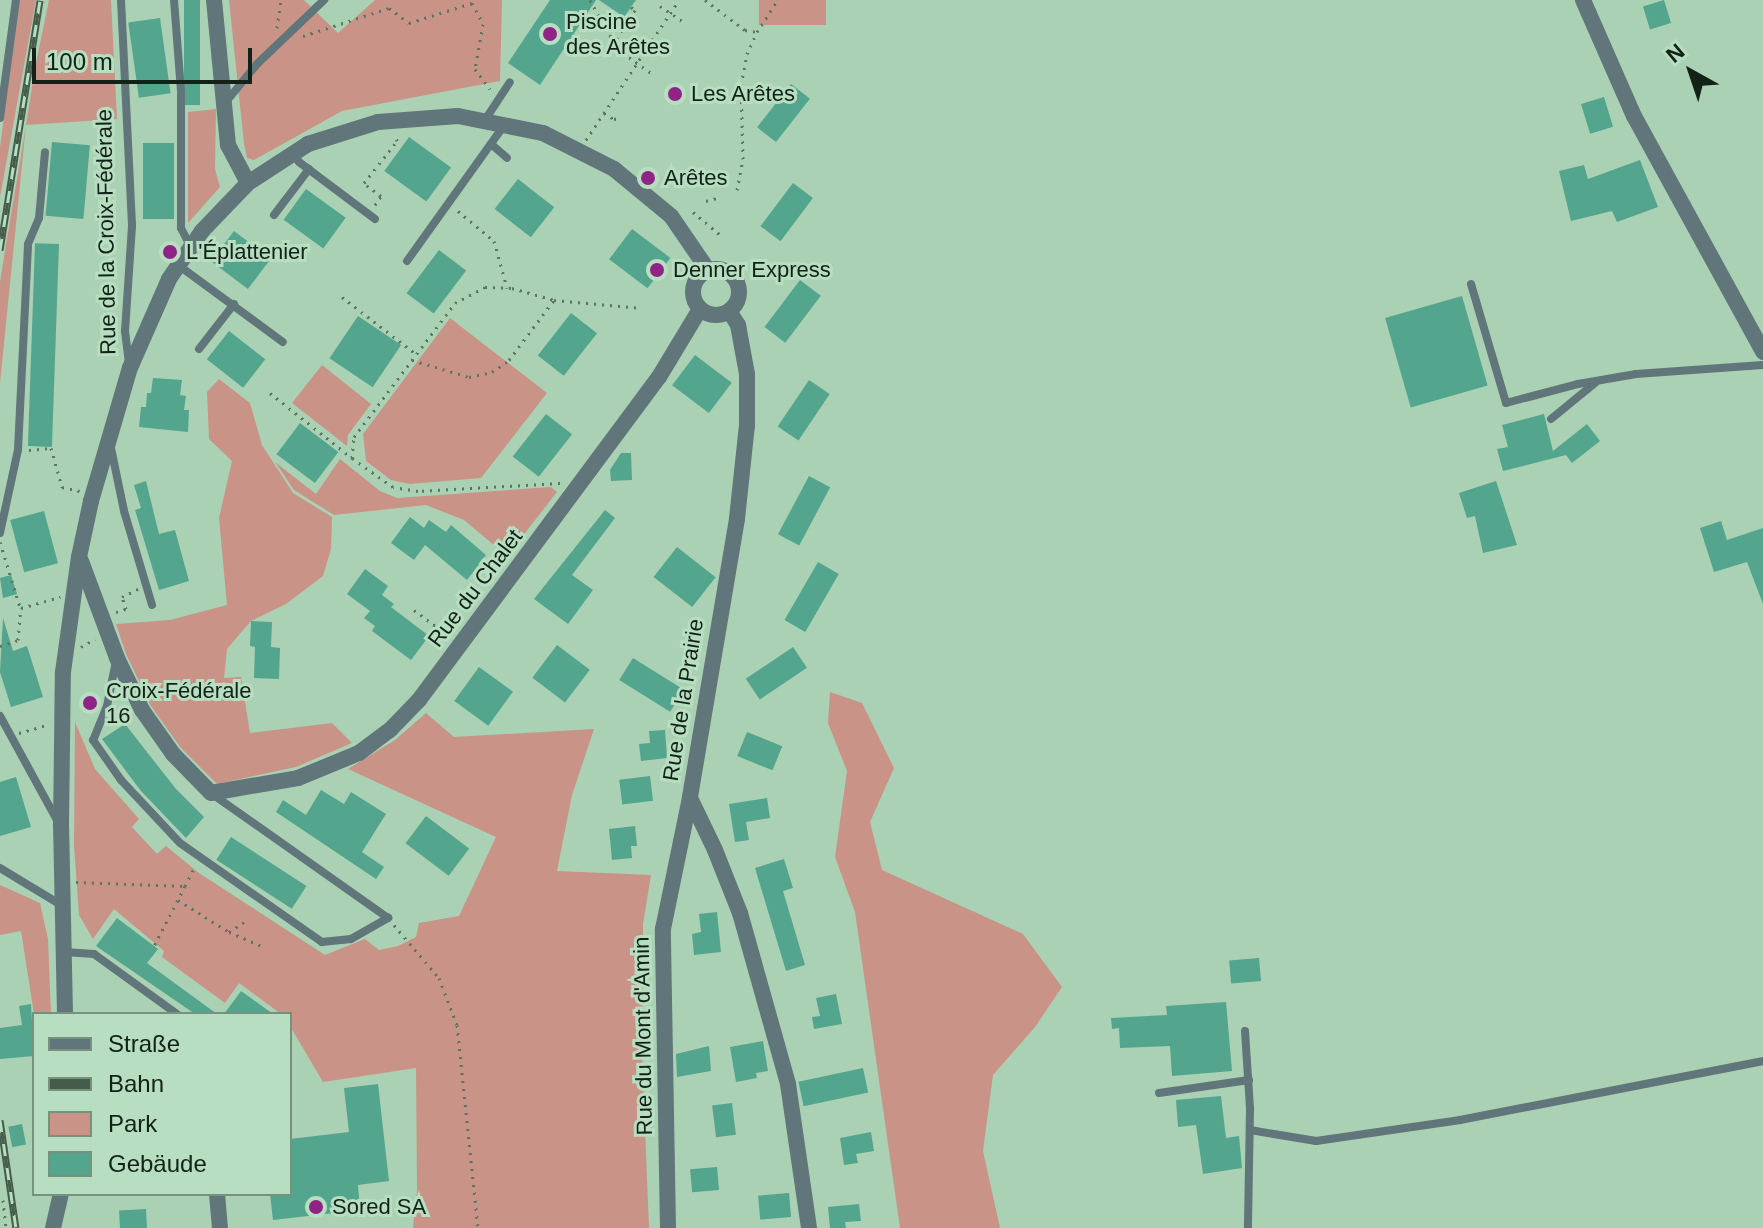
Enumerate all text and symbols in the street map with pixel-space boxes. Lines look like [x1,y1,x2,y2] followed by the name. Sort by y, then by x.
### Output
[566,8,671,60] place label: Piscine des Arêtes
[541,25,559,43] marker: Piscine des Arêtes
[36,32,256,82] scale bar
[1651,32,1731,112] north arrow
[1661,39,1689,68] text: N
[46,48,113,75] text: 100 m
[691,81,796,107] place label: Les Arêtes
[666,85,684,103] marker: Les Arêtes
[91,109,121,355] street label: Rue de la Croix-Fédérale
[664,165,728,191] place label: Arêtes
[639,169,657,187] marker: Arêtes
[186,239,308,265] place label: L'Éplattenier
[161,243,179,261] marker: L'Éplattenier
[673,257,831,283] place label: Denner Express
[648,261,666,279] marker: Denner Express
[422,524,528,652] street label: Rue du Chalet
[657,617,709,783] street label: Rue de la Prairie
[106,677,251,728] place label: Croix-Fédérale 16
[81,694,99,712] marker: Croix-Fédérale 16
[628,936,658,1136] street label: Rue du Mont d'Amin
[32,1012,292,1196] legend
[108,1030,180,1057] text: Straße
[108,1070,164,1097] text: Bahn
[108,1110,157,1137] text: Park
[108,1150,207,1177] text: Gebäude
[332,1194,426,1220] place label: Sored SA
[307,1198,325,1216] marker: Sored SA

